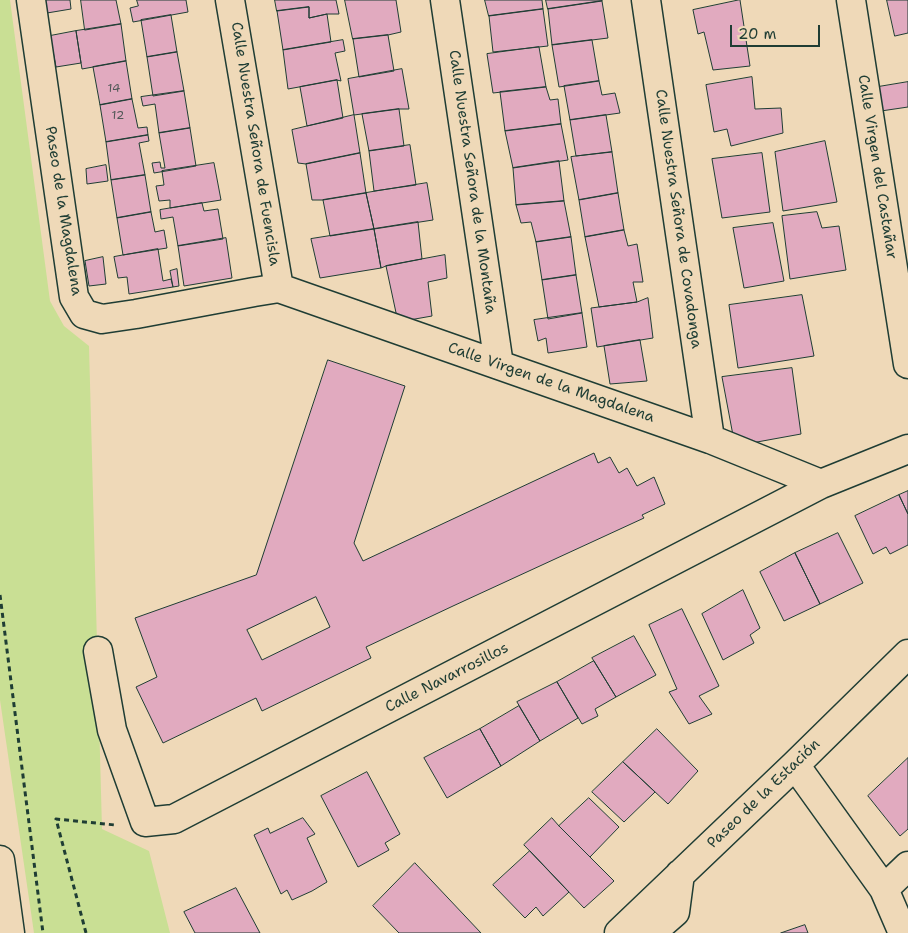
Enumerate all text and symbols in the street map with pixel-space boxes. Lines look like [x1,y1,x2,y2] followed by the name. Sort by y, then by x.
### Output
[733,15,823,47] scale bar
[227,21,283,267] street label: Calle Nuestra Señora de Fuencisla
[738,24,777,44] text: 20 m
[445,49,499,315] street label: Calle Nuestra Señora de la Montaña
[854,73,900,261] street label: Calle Virgen del Castañar
[108,82,120,96] house number: 14
[651,88,705,350] street label: Calle Nuestra Señora de Covadonga
[112,109,124,123] house number: 12
[41,125,85,297] street label: Paseo de la Magdalena
[445,339,657,427] street label: Calle Virgen de la Magdalena
[382,639,512,717] street label: Calle Navarrosillos
[704,735,824,853] street label: Paseo de la Estación

